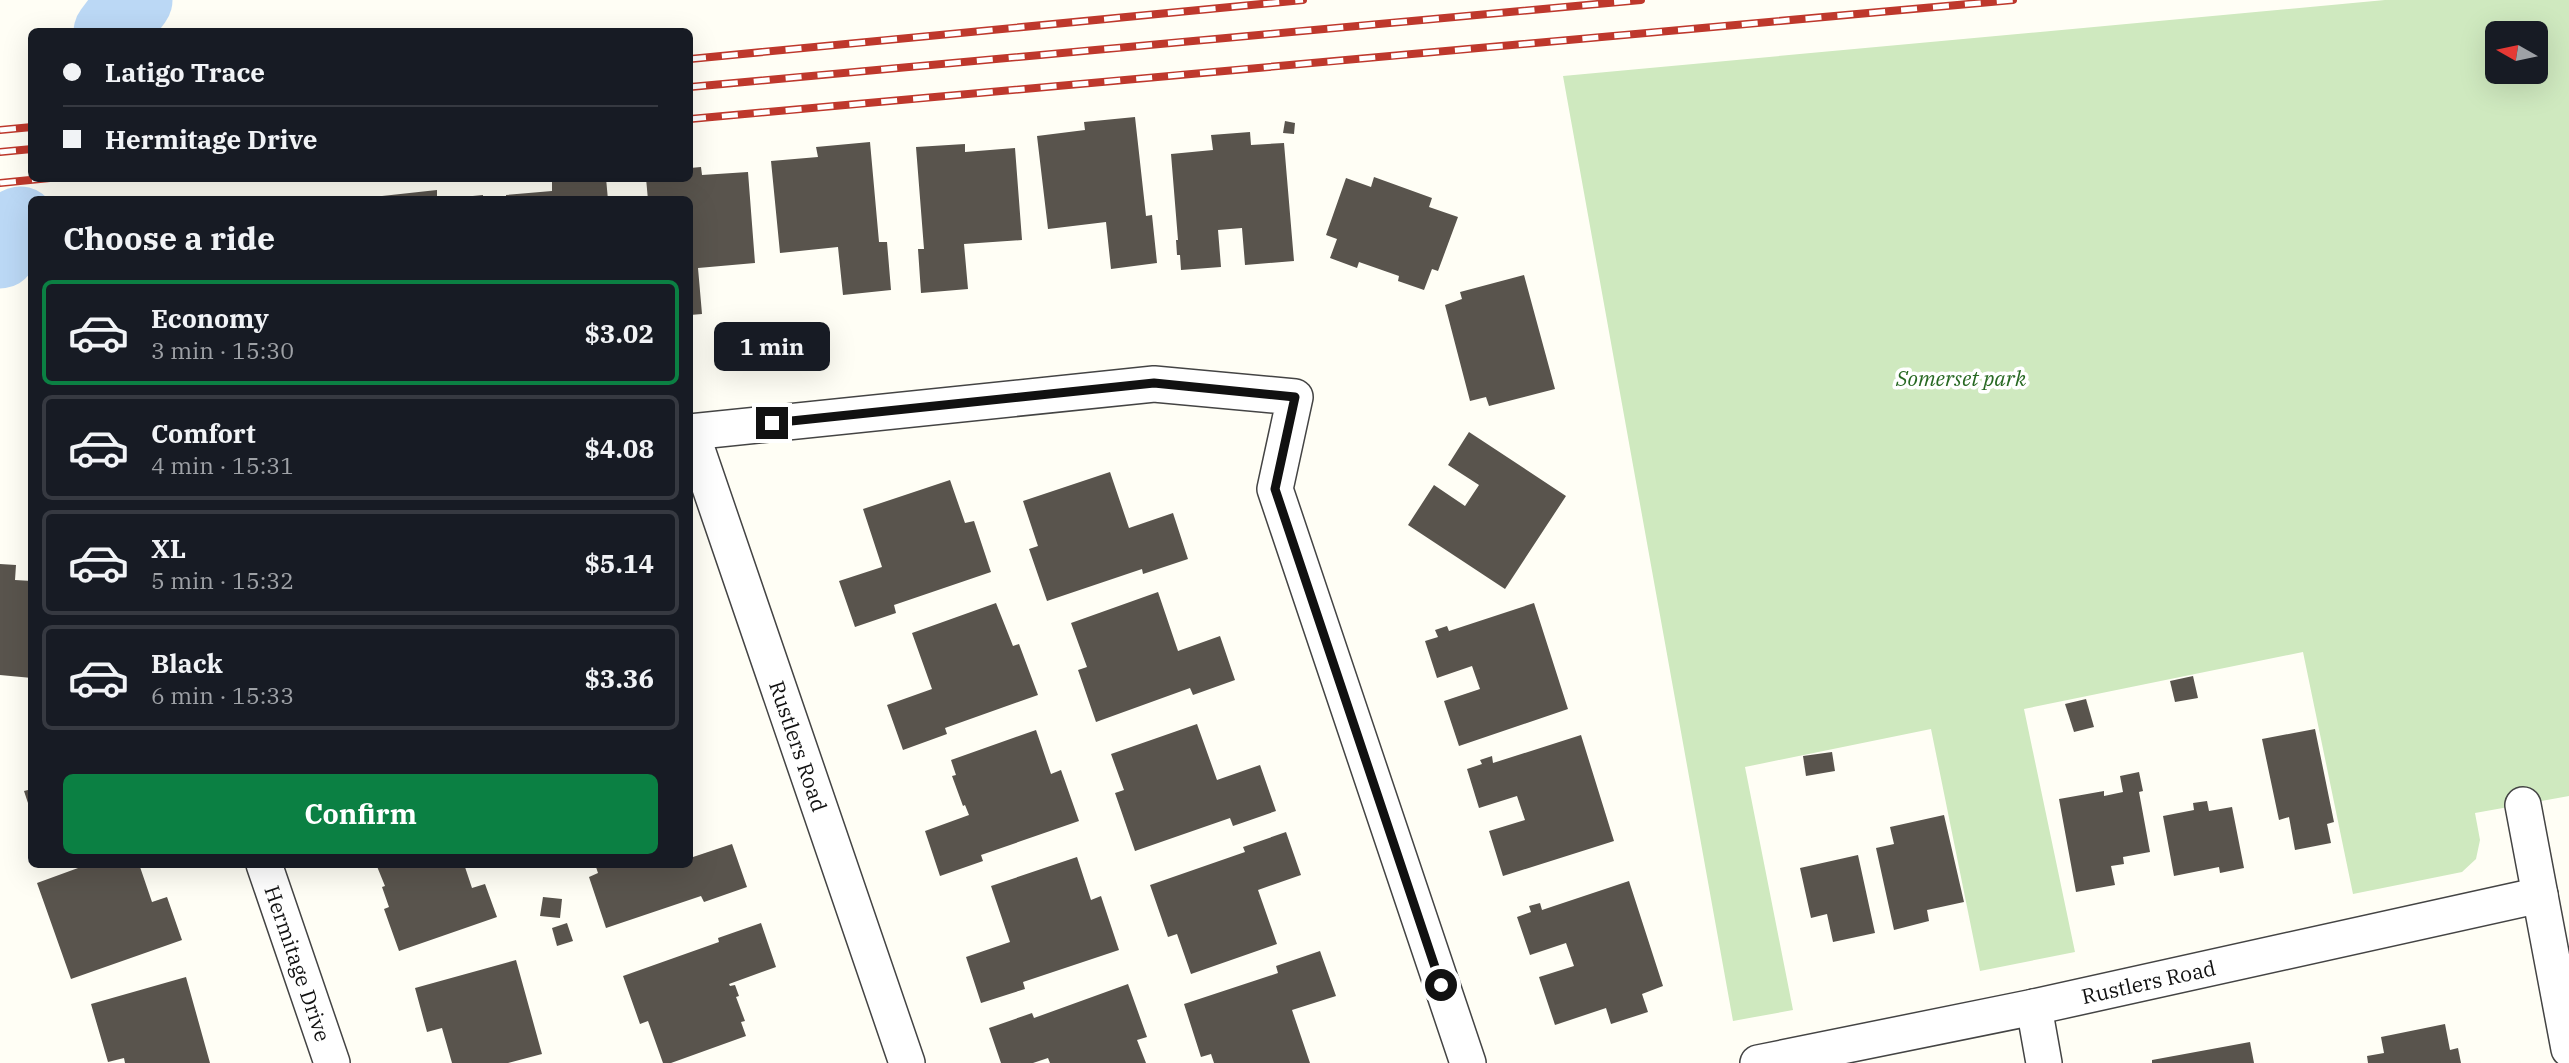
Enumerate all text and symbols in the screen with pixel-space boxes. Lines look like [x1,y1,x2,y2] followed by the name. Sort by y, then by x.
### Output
[2485,21,2548,84] north arrow
[2485,21,2548,84] map controls
[105,55,265,89] text: Latigo Trace
[105,122,318,156] text: Hermitage Drive
[63,217,275,259] text: Choose a ride
[67,301,130,364] icon: car
[151,301,269,335] text: Economy
[584,316,654,350] text: $3.02
[714,322,830,370] callout: 1 min
[740,331,804,361] text: 1 min
[151,335,294,365] text: 3 min · 15:30
[1895,364,2027,392] park label: Somerset park
[756,407,788,439] route end
[67,416,130,479] icon: car
[151,416,256,450] text: Comfort
[584,431,654,465] text: $4.08
[151,450,294,480] text: 4 min · 15:31
[67,531,130,594] icon: car
[151,531,186,565] text: XL
[584,546,654,580] text: $5.14
[151,565,294,595] text: 5 min · 15:32
[67,646,130,709] icon: car
[151,646,223,680] text: Black
[584,661,654,695] text: $3.36
[763,677,834,816] street label: Rustlers Road
[151,680,294,710] text: 6 min · 15:33
[63,774,658,854] button: Confirm
[258,882,338,1045] street label: Hermitage Drive
[2079,953,2219,1010] street label: Rustlers Road
[1425,969,1457,1001] route start

